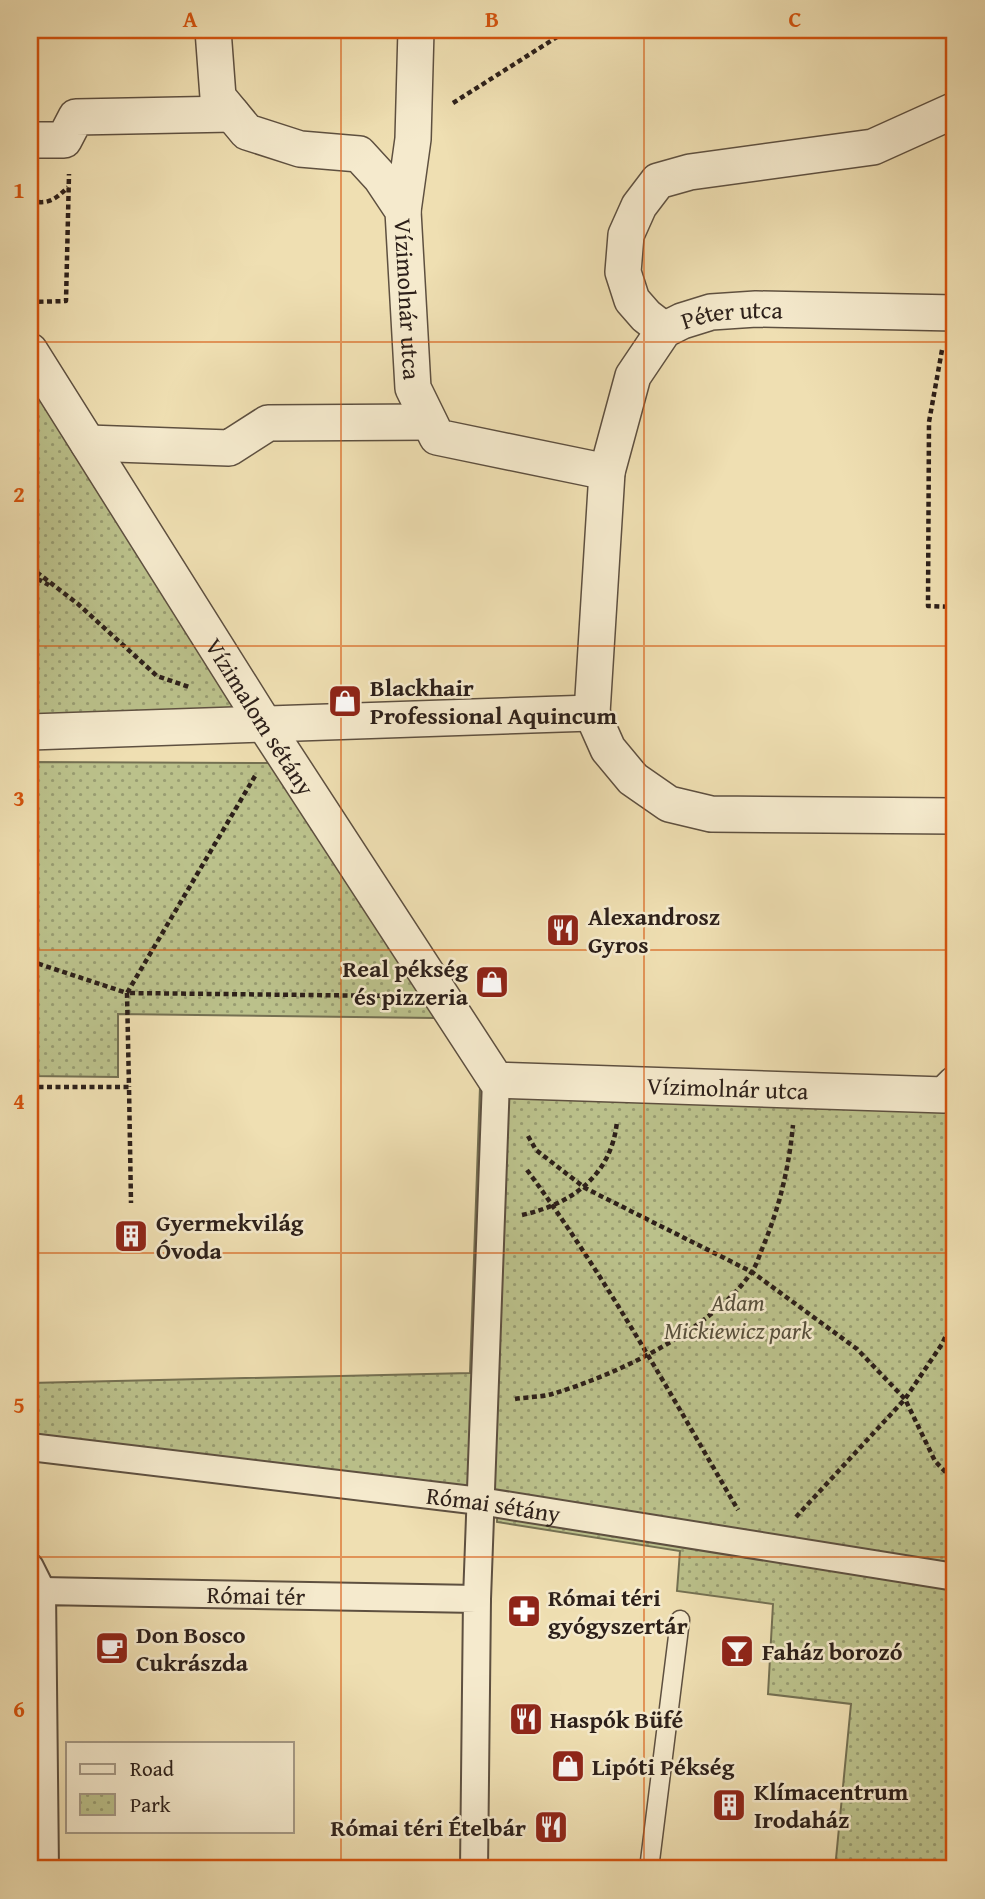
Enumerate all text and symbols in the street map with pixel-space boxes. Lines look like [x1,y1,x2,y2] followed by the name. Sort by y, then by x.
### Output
[183,2,198,35] text: A
[485,2,499,35] text: B
[788,2,802,35] text: C
[13,173,25,206] text: 1
[386,217,430,382] street label: Vízimolnár utca
[676,291,784,338] street label: Péter utca
[13,477,25,510] text: 2
[197,631,324,802] street label: Vízimalom sétány
[370,670,618,733] place label: Blackhair Professional Aquincum
[326,682,364,720] shop icon: Blackhair Professional Aquincum
[13,781,25,814] text: 3
[588,899,720,962] place label: Alexandrosz Gyros
[544,911,582,949] restaurant icon: Alexandrosz Gyros
[342,951,469,1014] place label: Real pékség és pizzeria
[473,963,511,1001] shop icon: Real pékség és pizzeria
[646,1068,810,1108] street label: Vízimolnár utca
[13,1084,25,1117] text: 4
[156,1205,304,1268] place label: Gyermekvilág Óvoda
[112,1217,150,1255] building icon: Gyermekvilág Óvoda
[664,1285,812,1348] park label: Adam Mickiewicz park
[13,1388,25,1421] text: 5
[424,1477,563,1531] street label: Római sétány
[206,1577,306,1613] street label: Római tér
[548,1580,688,1643] place label: Római téri gyógyszertár
[505,1592,543,1630] pharmacy icon: Római téri gyógyszertár
[136,1617,249,1680] place label: Don Bosco Cukrászda
[93,1629,131,1667] cafe icon: Don Bosco Cukrászda
[718,1632,756,1670] bar icon: Faház borozó
[762,1634,903,1669] place label: Faház borozó
[13,1692,25,1725] text: 6
[507,1700,545,1738] restaurant icon: Haspók Büfé
[550,1702,684,1737] place label: Haspók Büfé
[66,1742,294,1832] legend
[549,1747,587,1785] shop icon: Lipóti Pékség
[592,1749,735,1784] place label: Lipóti Pékség
[130,1753,175,1784] text: Road
[754,1774,909,1837] place label: Klímacentrum Irodaház
[710,1786,748,1824] building icon: Klímacentrum Irodaház
[130,1789,171,1820] text: Park
[532,1808,570,1846] restaurant icon: Római téri Ételbár
[331,1810,526,1845] place label: Római téri Ételbár

